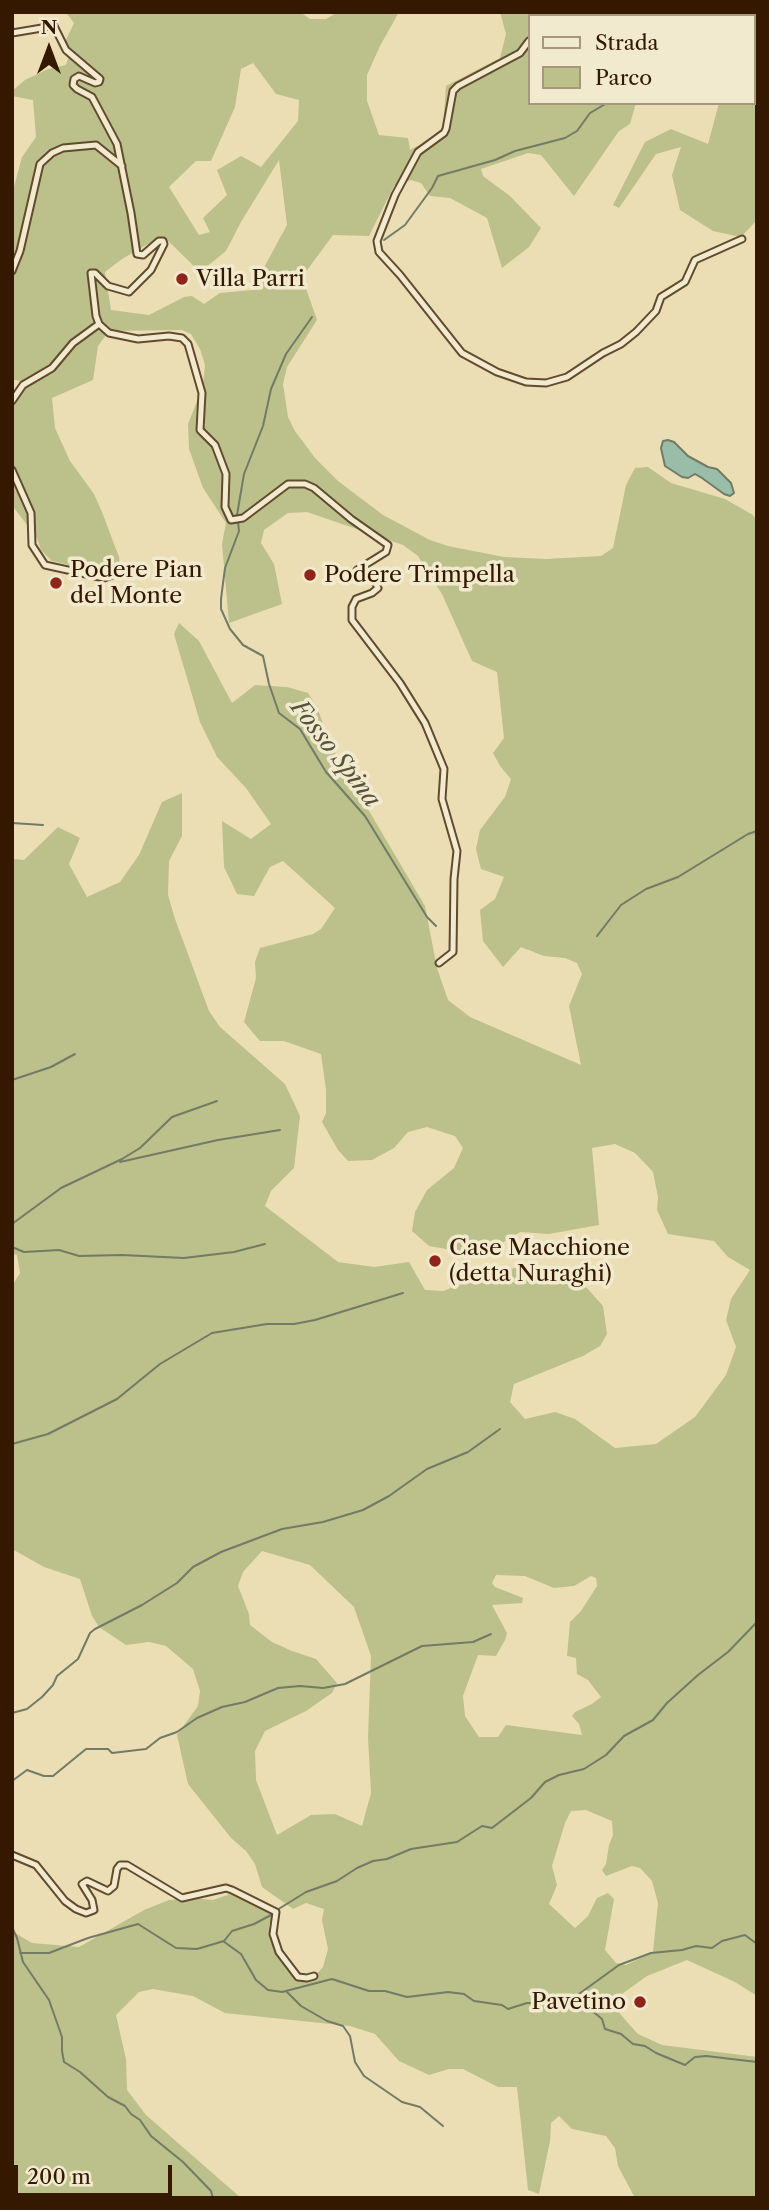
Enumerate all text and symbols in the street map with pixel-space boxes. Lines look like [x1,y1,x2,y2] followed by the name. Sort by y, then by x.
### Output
[14,14,84,84] north arrow
[528,14,755,105] legend
[41,16,57,39] text: N
[595,30,659,55] text: Strada
[595,65,652,90] text: Parco
[196,265,305,293] place label: Villa Parri
[174,271,190,287] marker: Villa Parri
[70,556,203,610] place label: Podere Pian del Monte
[324,561,515,589] place label: Podere Trimpella
[302,567,318,583] marker: Podere Trimpella
[48,575,64,591] marker: Podere Pian del Monte
[284,694,386,814] water label: Fosso Spina
[449,1234,630,1288] place label: Case Macchione (detta Nuraghi)
[427,1253,443,1269] marker: Case Macchione (detta Nuraghi)
[531,1988,626,2016] place label: Pavetino
[632,1994,648,2010] marker: Pavetino
[18,2150,175,2194] scale bar
[27,2164,91,2189] text: 200 m

